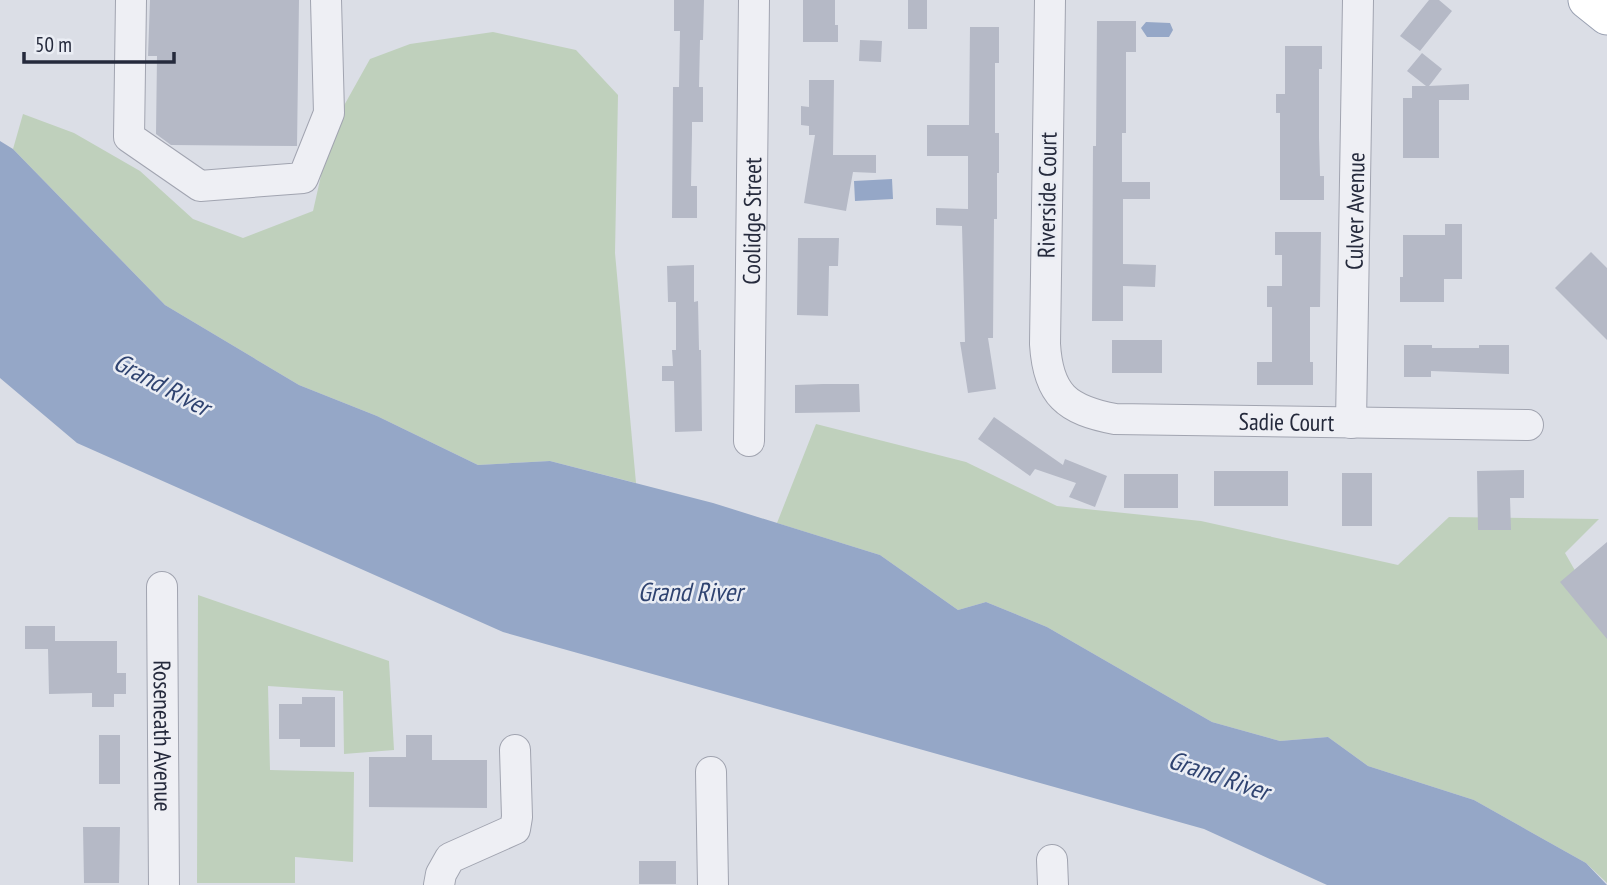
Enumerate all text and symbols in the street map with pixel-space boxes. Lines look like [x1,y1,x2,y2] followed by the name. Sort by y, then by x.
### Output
[24,21,175,65] scale bar
[35,31,72,58] text: 50 m
[1030,131,1064,258] street label: Riverside Court
[1338,152,1371,270] street label: Culver Avenue
[735,157,768,285] street label: Coolidge Street
[108,345,219,425] water label: Grand River
[1239,405,1335,438] street label: Sadie Court
[638,575,746,608] water label: Grand River
[147,660,179,812] street label: Roseneath Avenue
[1164,742,1277,809] water label: Grand River

